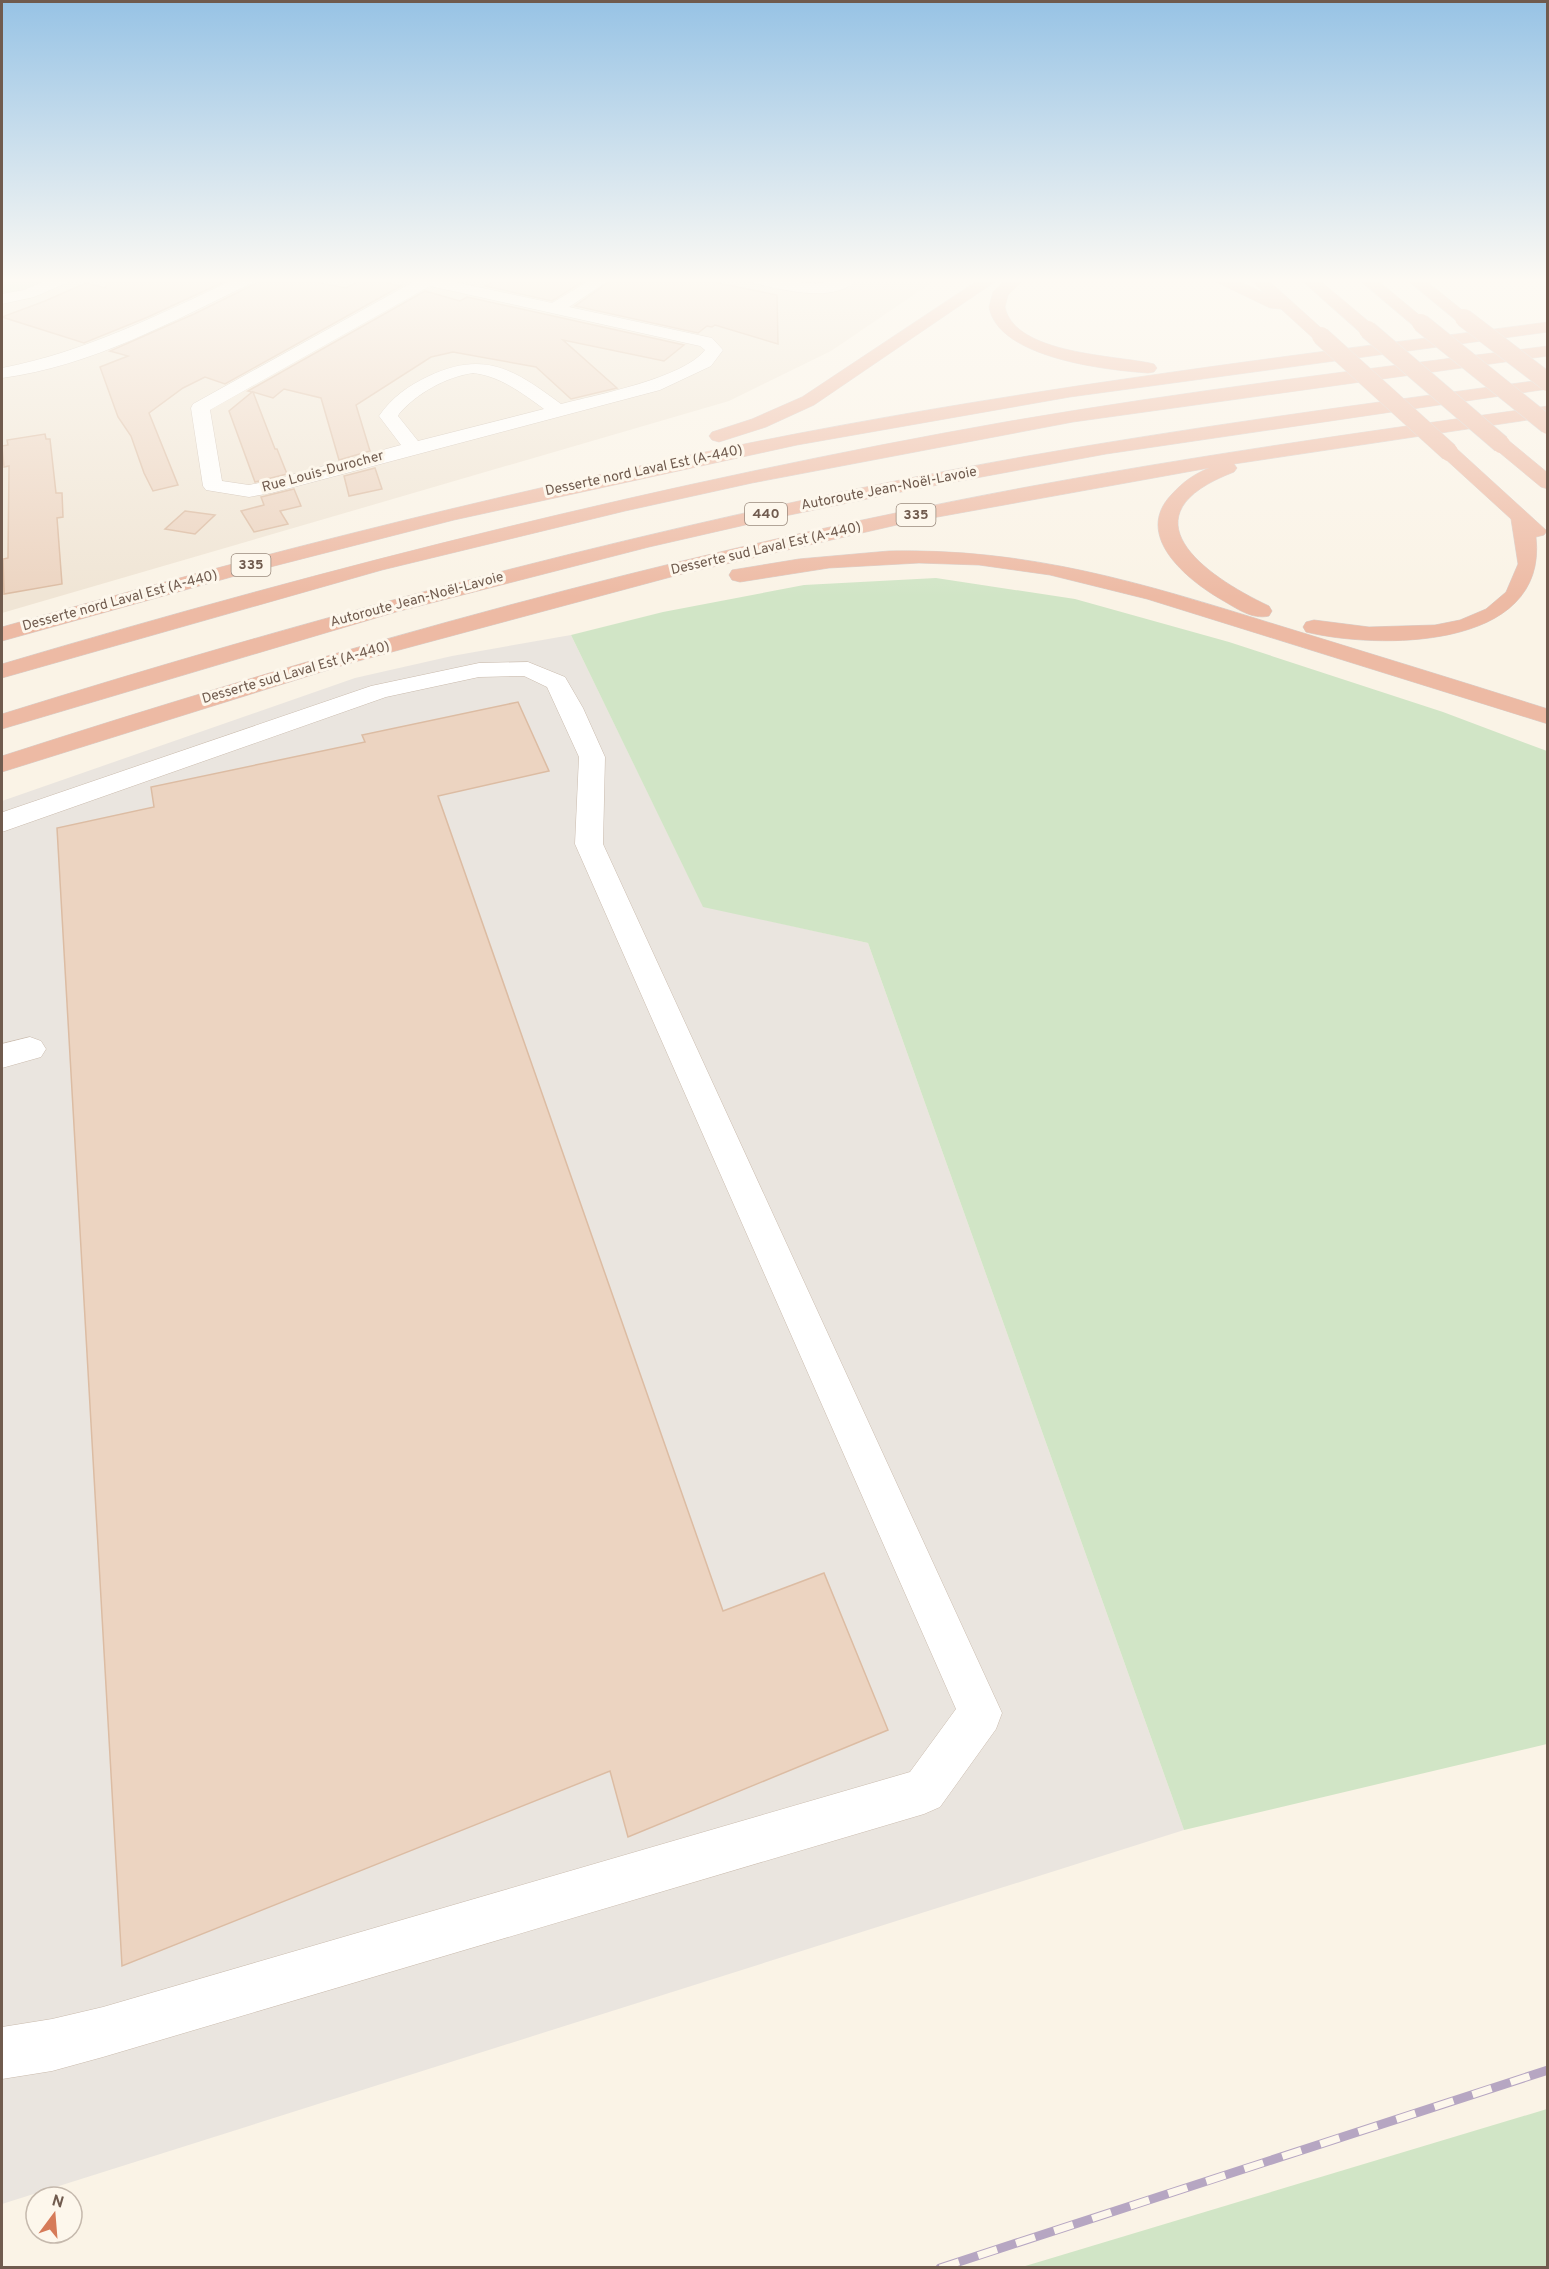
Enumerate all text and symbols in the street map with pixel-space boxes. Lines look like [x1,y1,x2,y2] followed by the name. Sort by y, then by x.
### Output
[544,442,744,500] street label: Desserte nord Laval Est (A-440)
[260,447,386,496] street label: Rue Louis-Durocher
[800,464,978,514] street label: Autoroute Jean-Noël-Lavoie
[745,503,787,525] road number: 440
[896,504,936,526] road number: 335
[669,519,863,579] street label: Desserte sud Laval Est (A-440)
[232,554,270,576] road number: 335
[21,567,219,635] street label: Desserte nord Laval Est (A-440)
[328,569,506,631] street label: Autoroute Jean-Noël-Lavoie
[200,638,392,708] street label: Desserte sud Laval Est (A-440)
[24,2185,84,2245] north arrow
[49,2191,66,2214] text: N

